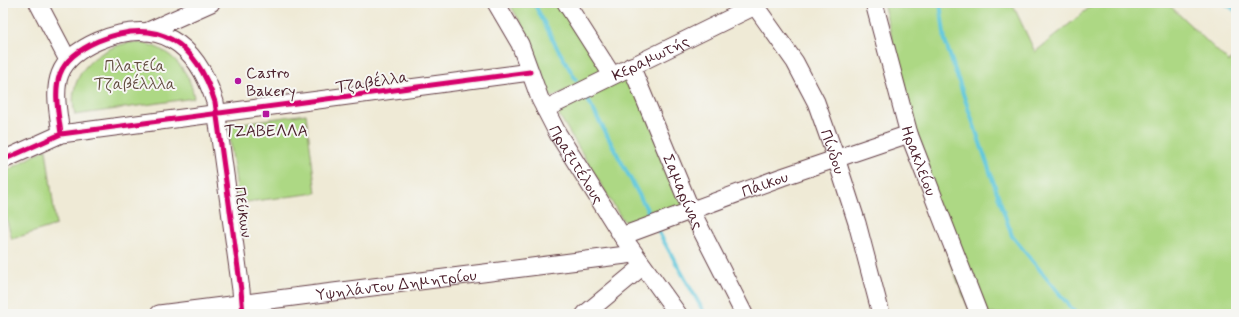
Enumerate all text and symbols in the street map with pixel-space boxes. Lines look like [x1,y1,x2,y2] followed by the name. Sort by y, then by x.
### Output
[609,31,693,87] street label: Κεραμωτής
[94,56,176,95] park label: Πλατεία Τζαβέλλλα
[246,63,296,102] place label: Castro Bakery
[334,66,410,98] street label: Τζαβέλλα
[233,76,243,86] marker: Castro Bakery
[261,109,271,119] marker: ΤΖΑΒΕΛΛΑ
[224,121,308,142] place label: ΤΖΑΒΕΛΛΑ
[543,122,608,208] street label: Πραξιτέλους
[895,124,941,199] street label: Ηρακλείου
[815,127,849,177] street label: Πίνδου
[657,151,708,233] street label: Σαμαρίνας
[739,167,791,203] street label: Πάικου
[229,185,256,239] street label: Πεύκων
[315,265,478,306] street label: Υψηλάντου Δημητρίου

